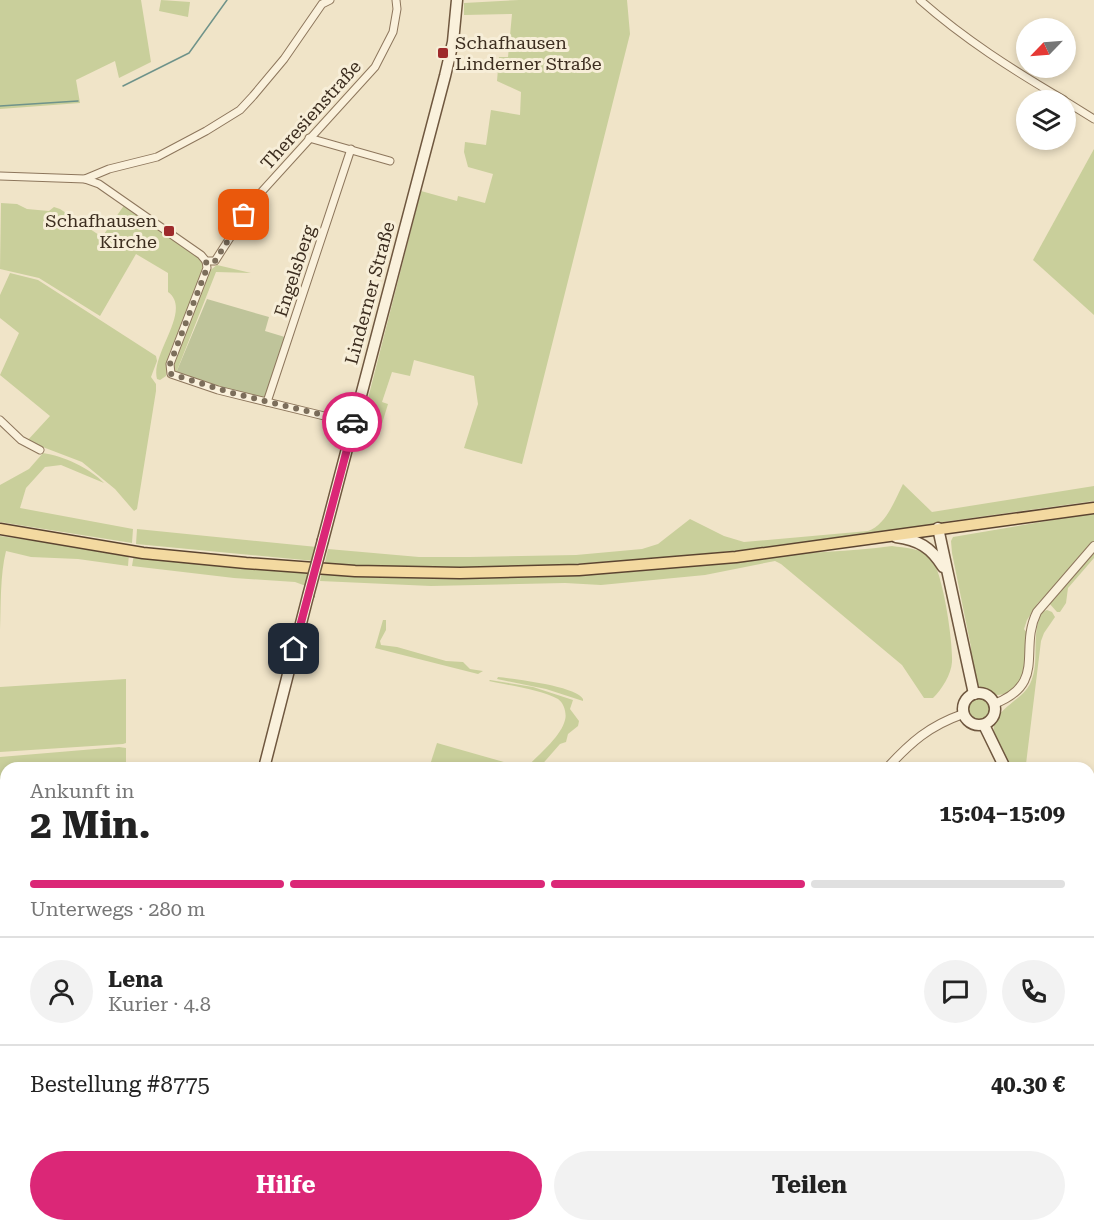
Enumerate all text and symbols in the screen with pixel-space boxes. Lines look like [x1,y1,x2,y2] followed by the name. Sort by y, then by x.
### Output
[1016,18,1076,78] north arrow
[1016,18,1076,150] map controls
[455,32,602,74] place label: Schafhausen Linderner Straße
[436,46,450,60] marker: Schafhausen Linderner Straße
[256,56,365,174] street label: Theresienstraße
[1016,90,1076,150] button: layers
[218,189,269,240] pin
[227,198,260,231] icon: bag
[45,210,157,252] place label: Schafhausen Kirche
[340,219,399,366] street label: Linderner Straße
[270,221,320,320] street label: Engelsberg
[162,224,176,238] marker: Schafhausen Kirche
[322,392,382,452] courier
[336,406,369,439] icon: car
[268,623,319,674] pin
[277,632,310,665] icon: home
[30,779,134,803] text: Ankunft in
[939,801,1065,826] text: 15:04–15:09
[30,802,151,848] text: 2 Min.
[30,897,205,921] text: Unterwegs · 280 m
[30,960,93,1023] button: person
[924,960,987,1023] button: chat
[1002,960,1065,1023] button: phone
[108,967,163,992] text: Lena
[108,992,211,1016] text: Kurier · 4.8
[30,1072,210,1097] text: Bestellung #8775
[991,1072,1065,1097] text: 40.30 €
[30,1151,542,1220] button: Hilfe
[554,1151,1065,1220] button: Teilen

